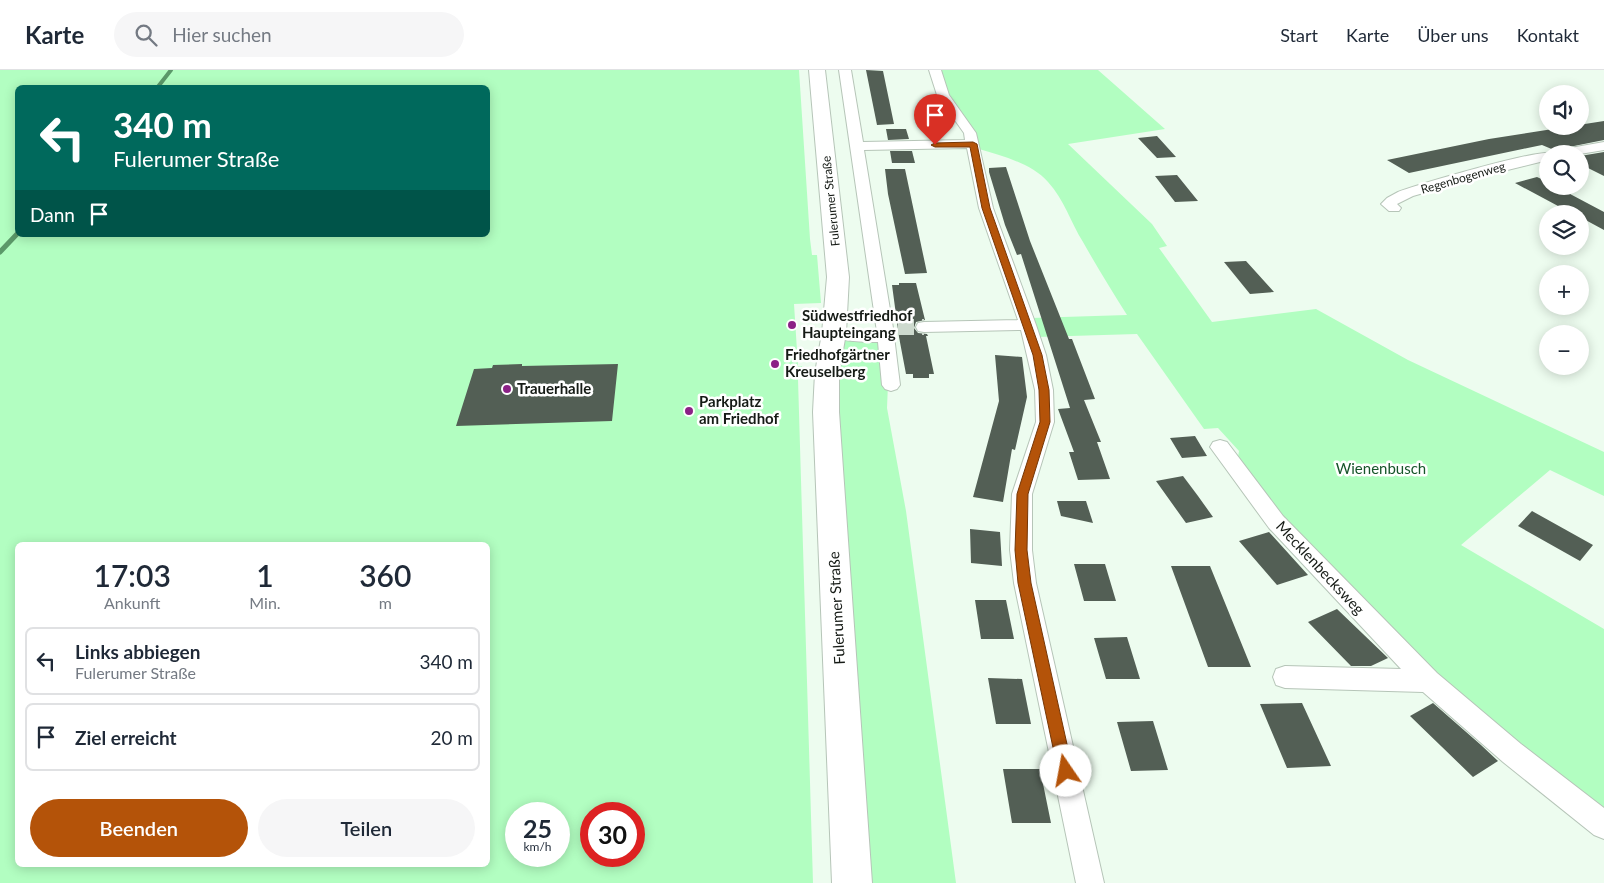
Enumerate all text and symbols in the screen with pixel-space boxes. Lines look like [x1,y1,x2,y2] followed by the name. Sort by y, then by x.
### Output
[114,12,464,57] search box
[25,20,84,49] text: Karte
[132,21,160,49] icon: search
[172,23,272,46] text: Hier suchen
[1280,24,1318,46] text: Start
[1346,24,1389,46] text: Karte
[1417,24,1489,46] text: Über uns
[1517,24,1579,46] text: Kontakt
[1539,85,1589,375] map controls
[1539,85,1589,135] button: sound
[914,94,956,145] pin
[921,101,949,129] icon: arrive
[113,103,212,145] text: 340 m
[30,105,95,170] icon: left
[113,145,279,172] text: Fulerumer Straße
[1539,145,1589,195] button: search
[818,155,843,247] street label: Fulerumer Straße
[1419,158,1507,197] street label: Regenbogenweg
[85,200,113,228] icon: arrive
[30,203,75,226] text: Dann
[1539,205,1589,255] button: layers
[1539,265,1589,315] button: +
[802,306,913,341] place label: Südwestfriedhof Haupteingang
[786,319,798,331] marker: Südwestfriedhof Haupteingang
[1539,325,1589,375] button: −
[785,345,890,380] place label: Friedhofgärtner Kreuselberg
[769,358,781,370] marker: Friedhofgärtner Kreuselberg
[517,379,591,397] place label: Trauerhalle
[501,383,513,395] marker: Trauerhalle
[699,392,780,427] place label: Parkplatz am Friedhof
[683,405,695,417] marker: Parkplatz am Friedhof
[1336,459,1426,477] park label: Wienenbusch
[1273,517,1369,618] street label: Mecklenbecksweg
[824,551,848,665] street label: Fulerumer Straße
[94,557,171,593] text: 17:03
[256,557,274,593] text: 1
[359,557,411,593] text: 360
[104,593,160,612] text: Ankunft
[249,593,281,612] text: Min.
[379,593,392,612] text: m
[75,640,200,663] text: Links abbiegen
[32,647,60,675] icon: left
[419,650,473,673] text: 340 m
[75,663,196,682] text: Fulerumer Straße
[32,723,60,751] icon: arrive
[75,726,177,749] text: Ziel erreicht
[430,726,473,749] text: 20 m
[1039,744,1091,796] position arrow
[30,799,248,857] button: Beenden
[258,799,475,857] button: Teilen
[580,802,645,867] speed limit sign: 30
[523,813,552,843] text: 25
[523,839,552,854] text: km/h

